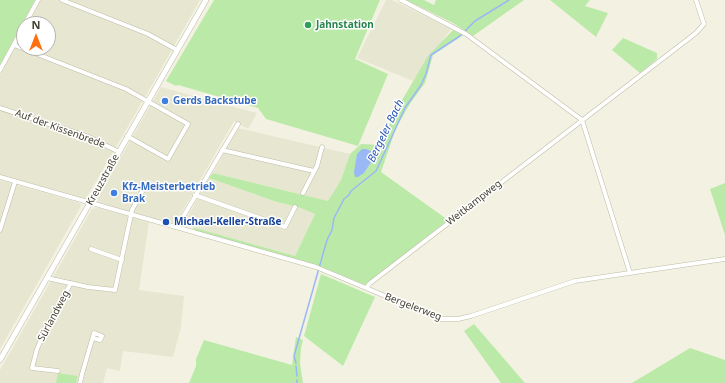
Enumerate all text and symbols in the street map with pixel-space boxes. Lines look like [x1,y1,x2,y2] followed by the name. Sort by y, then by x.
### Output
[16,16,56,56] north arrow
[32,17,40,32] text: N
[316,19,374,31] place label: Jahnstation
[303,20,313,30] marker: Jahnstation
[173,95,257,107] place label: Gerds Backstube
[160,96,170,106] marker: Gerds Backstube
[365,98,407,164] water label: Bergeler Bach
[13,107,107,151] street label: Auf der Kissenbrede
[84,152,122,208] street label: Kreuzstraße
[444,178,504,228] street label: Weitkampweg
[122,181,215,204] place label: Kfz-Meisterbetrieb Brak
[109,188,119,198] marker: Kfz-Meisterbetrieb Brak
[174,216,282,228] place label: Michael-Keller-Straße
[161,217,171,227] marker: Michael-Keller-Straße
[36,288,72,344] street label: Sürlandweg
[383,291,443,323] street label: Bergelerweg

